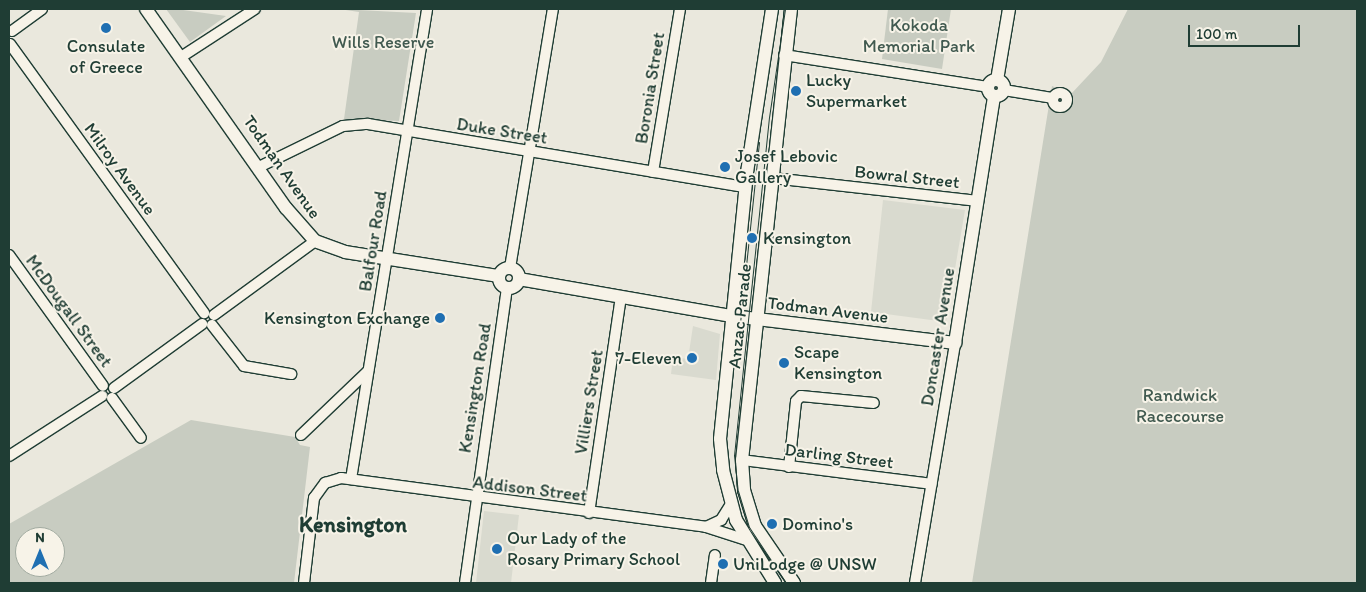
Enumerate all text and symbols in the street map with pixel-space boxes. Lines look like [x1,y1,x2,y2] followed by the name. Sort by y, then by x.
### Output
[863,15,975,58] park label: Kokoda Memorial Park
[1191,15,1304,47] scale bar
[100,22,112,34] marker: Consulate of Greece
[1196,25,1237,43] text: 100 m
[332,31,434,53] park label: Wills Reserve
[631,31,669,145] street label: Boronia Street
[67,36,145,78] place label: Consulate of Greece
[806,70,907,112] place label: Lucky Supermarket
[790,85,802,97] marker: Lucky Supermarket
[238,111,326,223] street label: Todman Avenue
[455,113,549,149] street label: Duke Street
[79,119,161,219] street label: Milroy Avenue
[735,146,838,188] place label: Josef Lebovic Gallery
[719,161,731,173] marker: Josef Lebovic Gallery
[853,161,961,193] street label: Bowral Street
[354,189,392,293] street label: Balfour Road
[763,227,851,249] place label: Kensington
[745,231,759,245] marker: Kensington
[21,251,117,371] street label: McDougall Street
[724,263,756,369] street label: Anzac Parade
[916,267,960,407] street label: Doncaster Avenue
[766,292,890,328] street label: Todman Avenue
[264,307,430,329] place label: Kensington Exchange
[434,312,446,324] marker: Kensington Exchange
[454,322,496,454] street label: Kensington Road
[794,342,882,384] place label: Scape Kensington
[615,347,682,369] place label: 7-Eleven
[570,348,608,456] street label: Villiers Street
[686,352,698,364] marker: 7-Eleven
[778,357,790,369] marker: Scape Kensington
[1136,385,1224,428] park label: Randwick Racecourse
[783,439,895,473] street label: Darling Street
[472,471,588,507] street label: Addison Street
[299,512,407,538] district label: Kensington
[782,513,853,535] place label: Domino's
[766,518,778,530] marker: Domino's
[15,527,65,577] north arrow
[507,528,679,570] place label: Our Lady of the Rosary Primary School
[35,529,45,546] text: N
[491,543,503,555] marker: Our Lady of the Rosary Primary School
[733,553,877,575] place label: UniLodge @ UNSW
[717,558,729,570] marker: UniLodge @ UNSW

